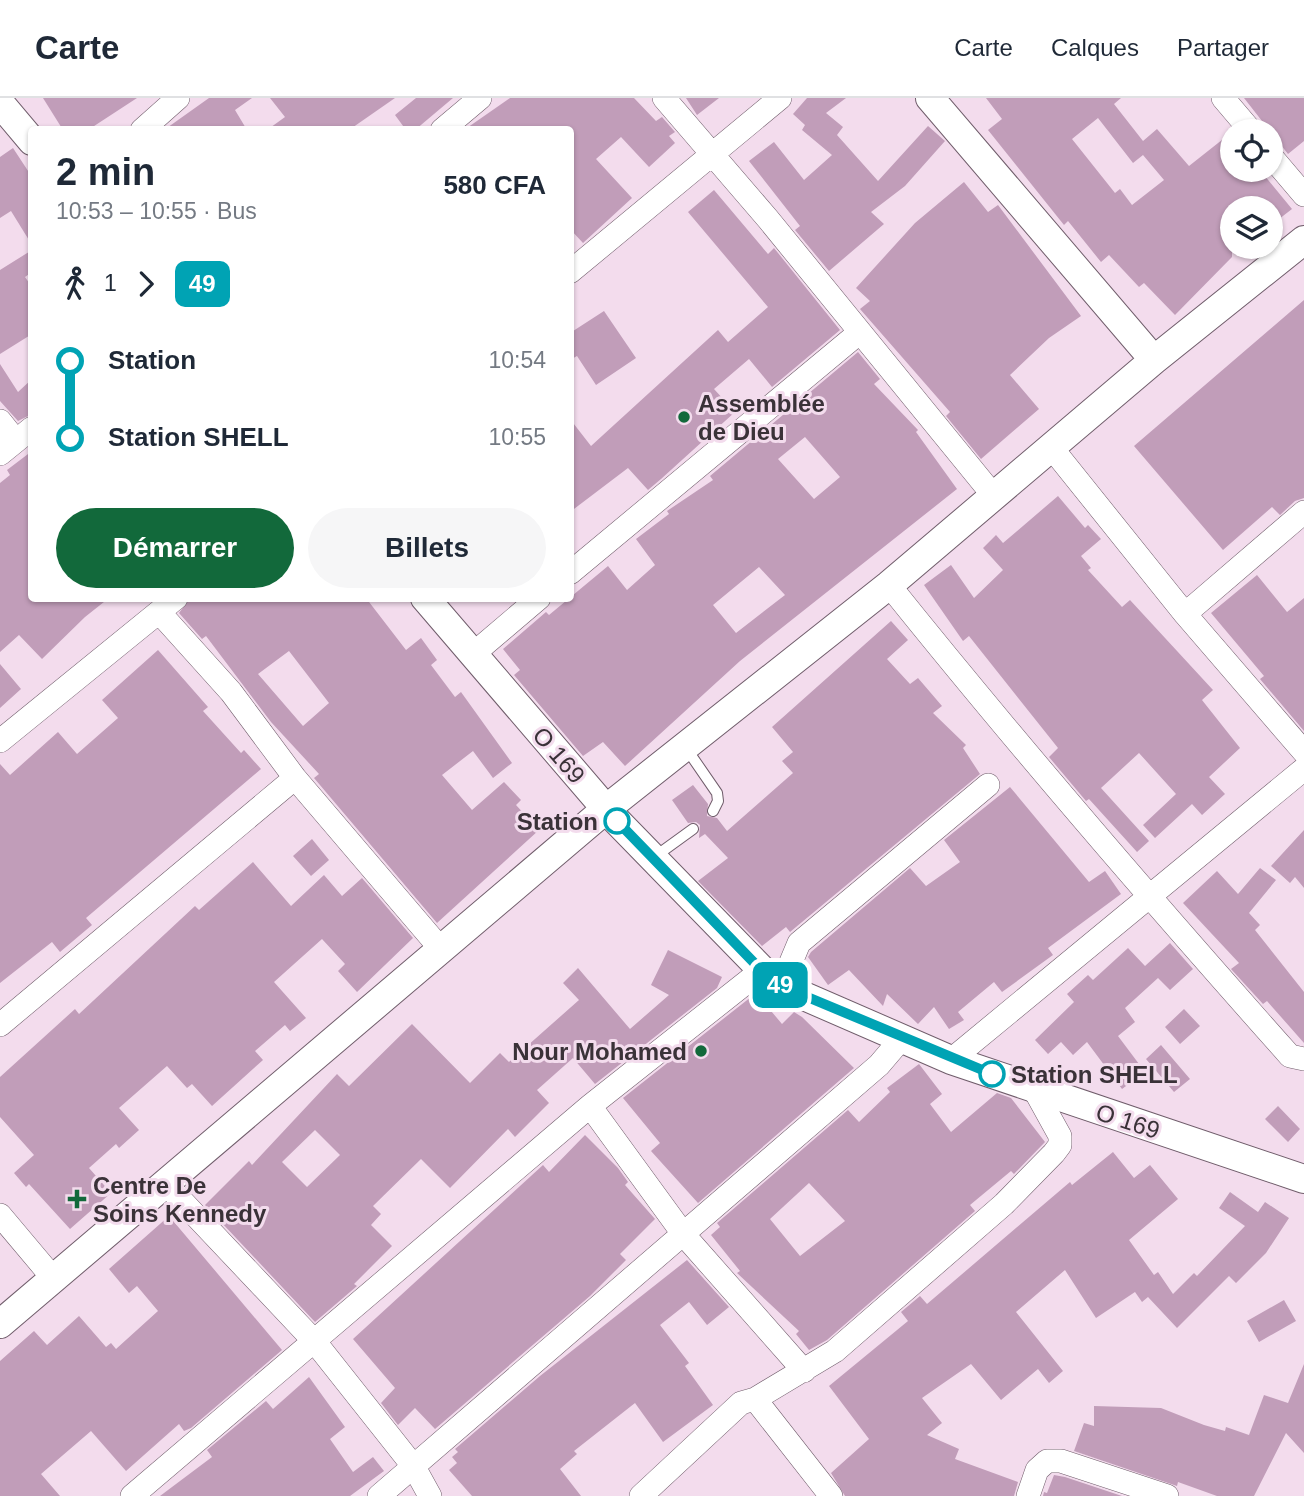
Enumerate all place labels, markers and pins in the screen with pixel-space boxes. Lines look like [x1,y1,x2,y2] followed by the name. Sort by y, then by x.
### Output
[698,390,825,445] place label: Assemblée de Dieu
[676,409,692,425] marker: Assemblée de Dieu
[517,808,598,835] place label: Station
[604,808,630,834] marker: Station
[512,1038,687,1065] place label: Nour Mohamed
[693,1043,709,1059] marker: Nour Mohamed
[979,1061,1005,1087] marker: Station SHELL
[1011,1061,1178,1088] place label: Station SHELL
[93,1172,267,1227] place label: Centre De Soins Kennedy
[67,1189,87,1209] marker: Centre De Soins Kennedy

